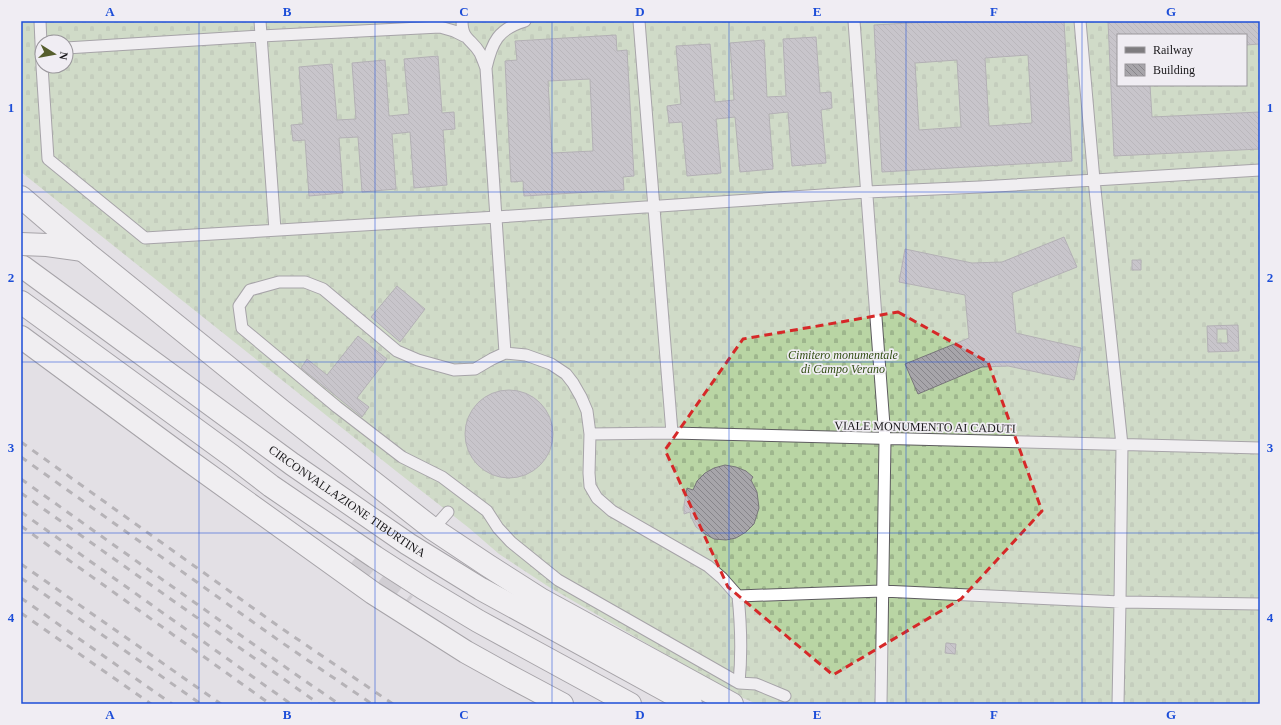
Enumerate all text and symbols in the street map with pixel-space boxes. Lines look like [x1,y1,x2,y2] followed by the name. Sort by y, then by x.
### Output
[105,4,115,19] text: A
[283,4,292,19] text: B
[459,4,469,19] text: C
[635,4,645,19] text: D
[813,4,821,19] text: E
[990,4,998,19] text: F
[1166,4,1176,19] text: G
[34,34,74,74] north arrow
[1117,34,1247,86] legend
[1153,43,1193,57] text: Railway
[57,51,70,61] text: N
[1153,63,1195,77] text: Building
[8,100,14,115] text: 1
[1267,100,1273,115] text: 1
[8,270,14,285] text: 2
[1267,270,1273,285] text: 2
[788,348,899,376] park label: Cimitero monumentale di Campo Verano
[834,418,1016,436] street label: VIALE MONUMENTO AI CADUTI
[8,440,15,455] text: 3
[1267,440,1274,455] text: 3
[266,442,428,560] street label: CIRCONVALLAZIONE TIBURTINA
[8,610,15,625] text: 4
[1267,610,1274,625] text: 4
[105,707,115,722] text: A
[283,707,292,722] text: B
[459,707,469,722] text: C
[635,707,645,722] text: D
[813,707,821,722] text: E
[990,707,998,722] text: F
[1166,707,1176,722] text: G

